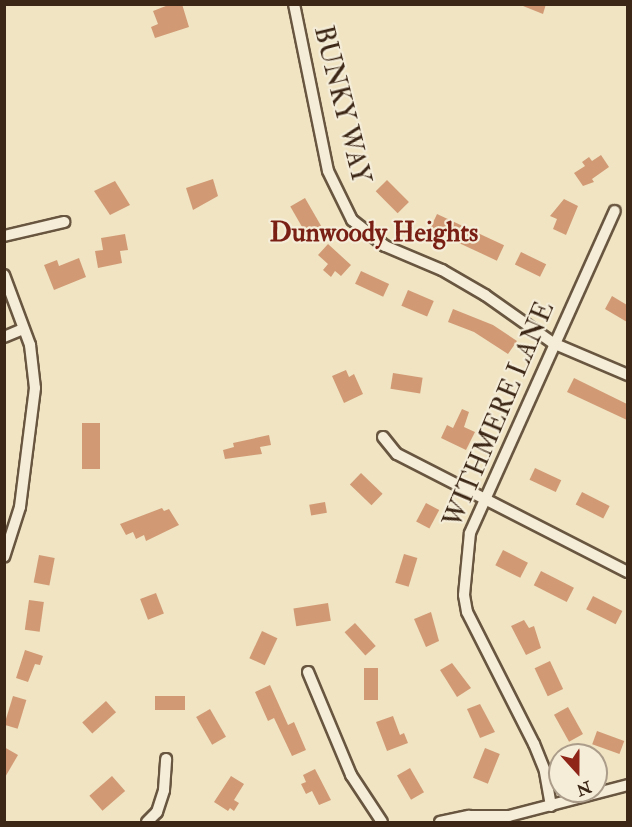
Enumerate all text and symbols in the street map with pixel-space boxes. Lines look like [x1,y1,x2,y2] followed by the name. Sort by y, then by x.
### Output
[306,23,376,187] street label: BUNKY WAY
[270,217,478,249] district label: Dunwoody Heights
[438,297,562,533] street label: WITHMERE LANE
[548,743,608,803] north arrow
[573,776,594,800] text: N

